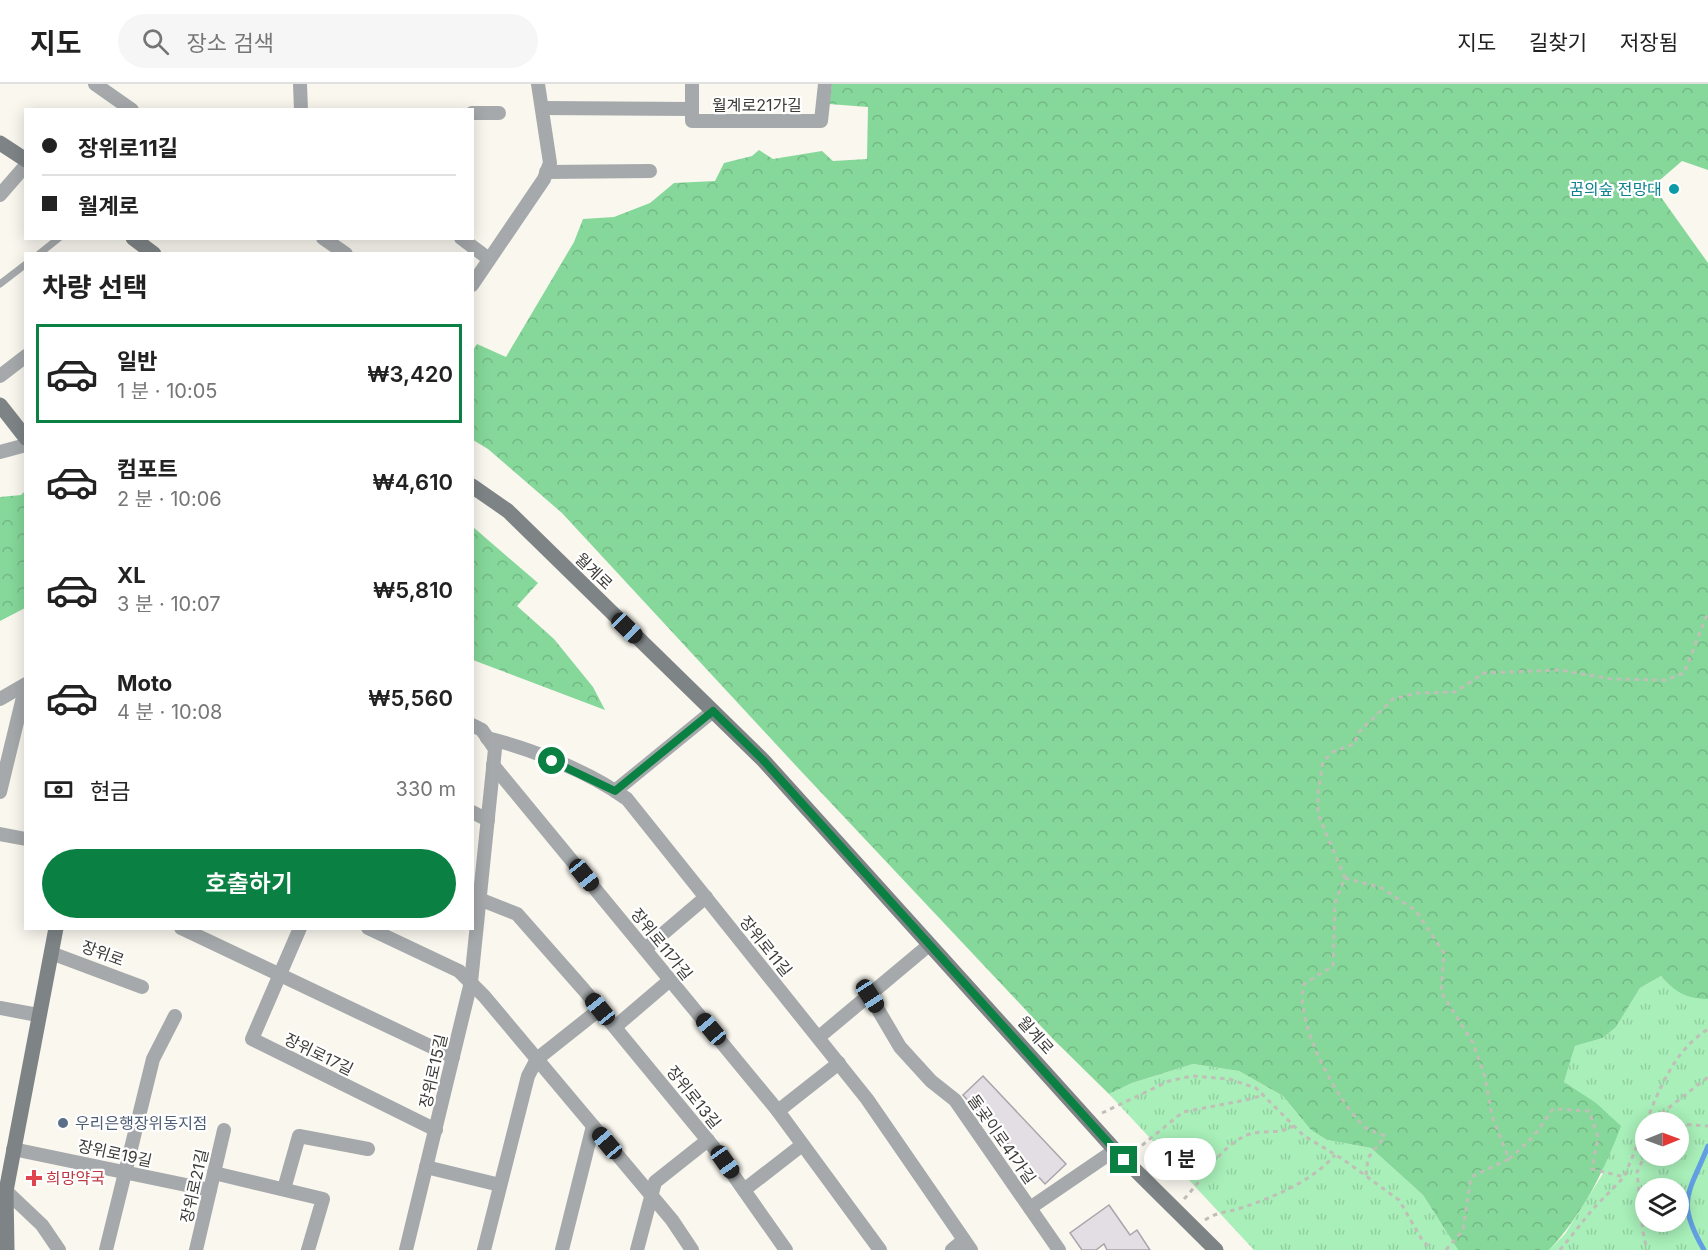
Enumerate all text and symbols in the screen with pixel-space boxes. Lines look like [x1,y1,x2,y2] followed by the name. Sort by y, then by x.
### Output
[118,14,538,68] search box
[139,25,172,58] icon: search
[30,26,82,60] text: 지도
[187,30,274,56] text: 장소 검색
[1457,30,1496,55] text: 지도
[1529,30,1587,55] text: 길찾기
[1620,30,1678,55] text: 저장됨
[712,95,802,115] street label: 월계로21가길
[78,135,178,161] text: 장위로11길
[1569,179,1662,199] place label: 꿈의숲 전망대
[1667,182,1681,196] marker: 꿈의숲 전망대
[78,193,139,219] text: 월계로
[42,271,148,304] text: 차량 선택
[45,347,99,401] icon: car
[117,348,157,374] text: 일반
[367,361,453,387] text: ₩3,420
[117,379,217,403] text: 1 분 · 10:05
[45,455,99,509] icon: car
[117,456,178,482] text: 컴포트
[373,469,453,495] text: ₩4,610
[117,487,222,511] text: 2 분 · 10:06
[571,548,617,594] street label: 월계로
[117,562,146,588] text: XL
[45,563,99,617] icon: car
[373,577,453,603] text: ₩5,810
[117,592,220,616] text: 3 분 · 10:07
[608,609,646,647] car
[117,670,172,696] text: Moto
[45,671,99,725] icon: car
[368,685,453,711] text: ₩5,560
[117,700,222,724] text: 4 분 · 10:08
[538,747,565,774] route start
[42,773,75,806] icon: cash
[396,777,456,801] text: 330 m
[90,778,130,804] text: 현금
[42,849,456,918] button: 호출하기
[566,855,602,895] car
[627,904,697,984] street label: 장위로11가길
[736,912,796,980] street label: 장위로11길
[79,936,127,970] street label: 장위로
[853,976,887,1016] car
[582,989,618,1029] car
[693,1009,729,1049] car
[1014,1012,1058,1058] street label: 월계로
[281,1029,357,1079] street label: 장위로17길
[415,1032,451,1110] street label: 장위로15길
[663,1061,725,1133] street label: 장위로13길
[964,1090,1040,1188] street label: 돌곶이로41가길
[1635,1112,1689,1166] north arrow
[1635,1112,1689,1232] map controls
[75,1113,207,1133] place label: 우리은행장위동지점
[56,1116,70,1130] marker: 우리은행장위동지점
[589,1123,625,1163] car
[76,1135,154,1171] street label: 장위로19길
[1145,1139,1217,1181] callout: 1 분
[707,1142,743,1182] car
[1110,1146,1137,1173] route end
[176,1147,212,1225] street label: 장위로21길
[1164,1147,1196,1171] text: 1 분
[46,1168,105,1188] place label: 희망약국
[27,1171,41,1185] marker: 희망약국
[1635,1178,1689,1232] button: layers

